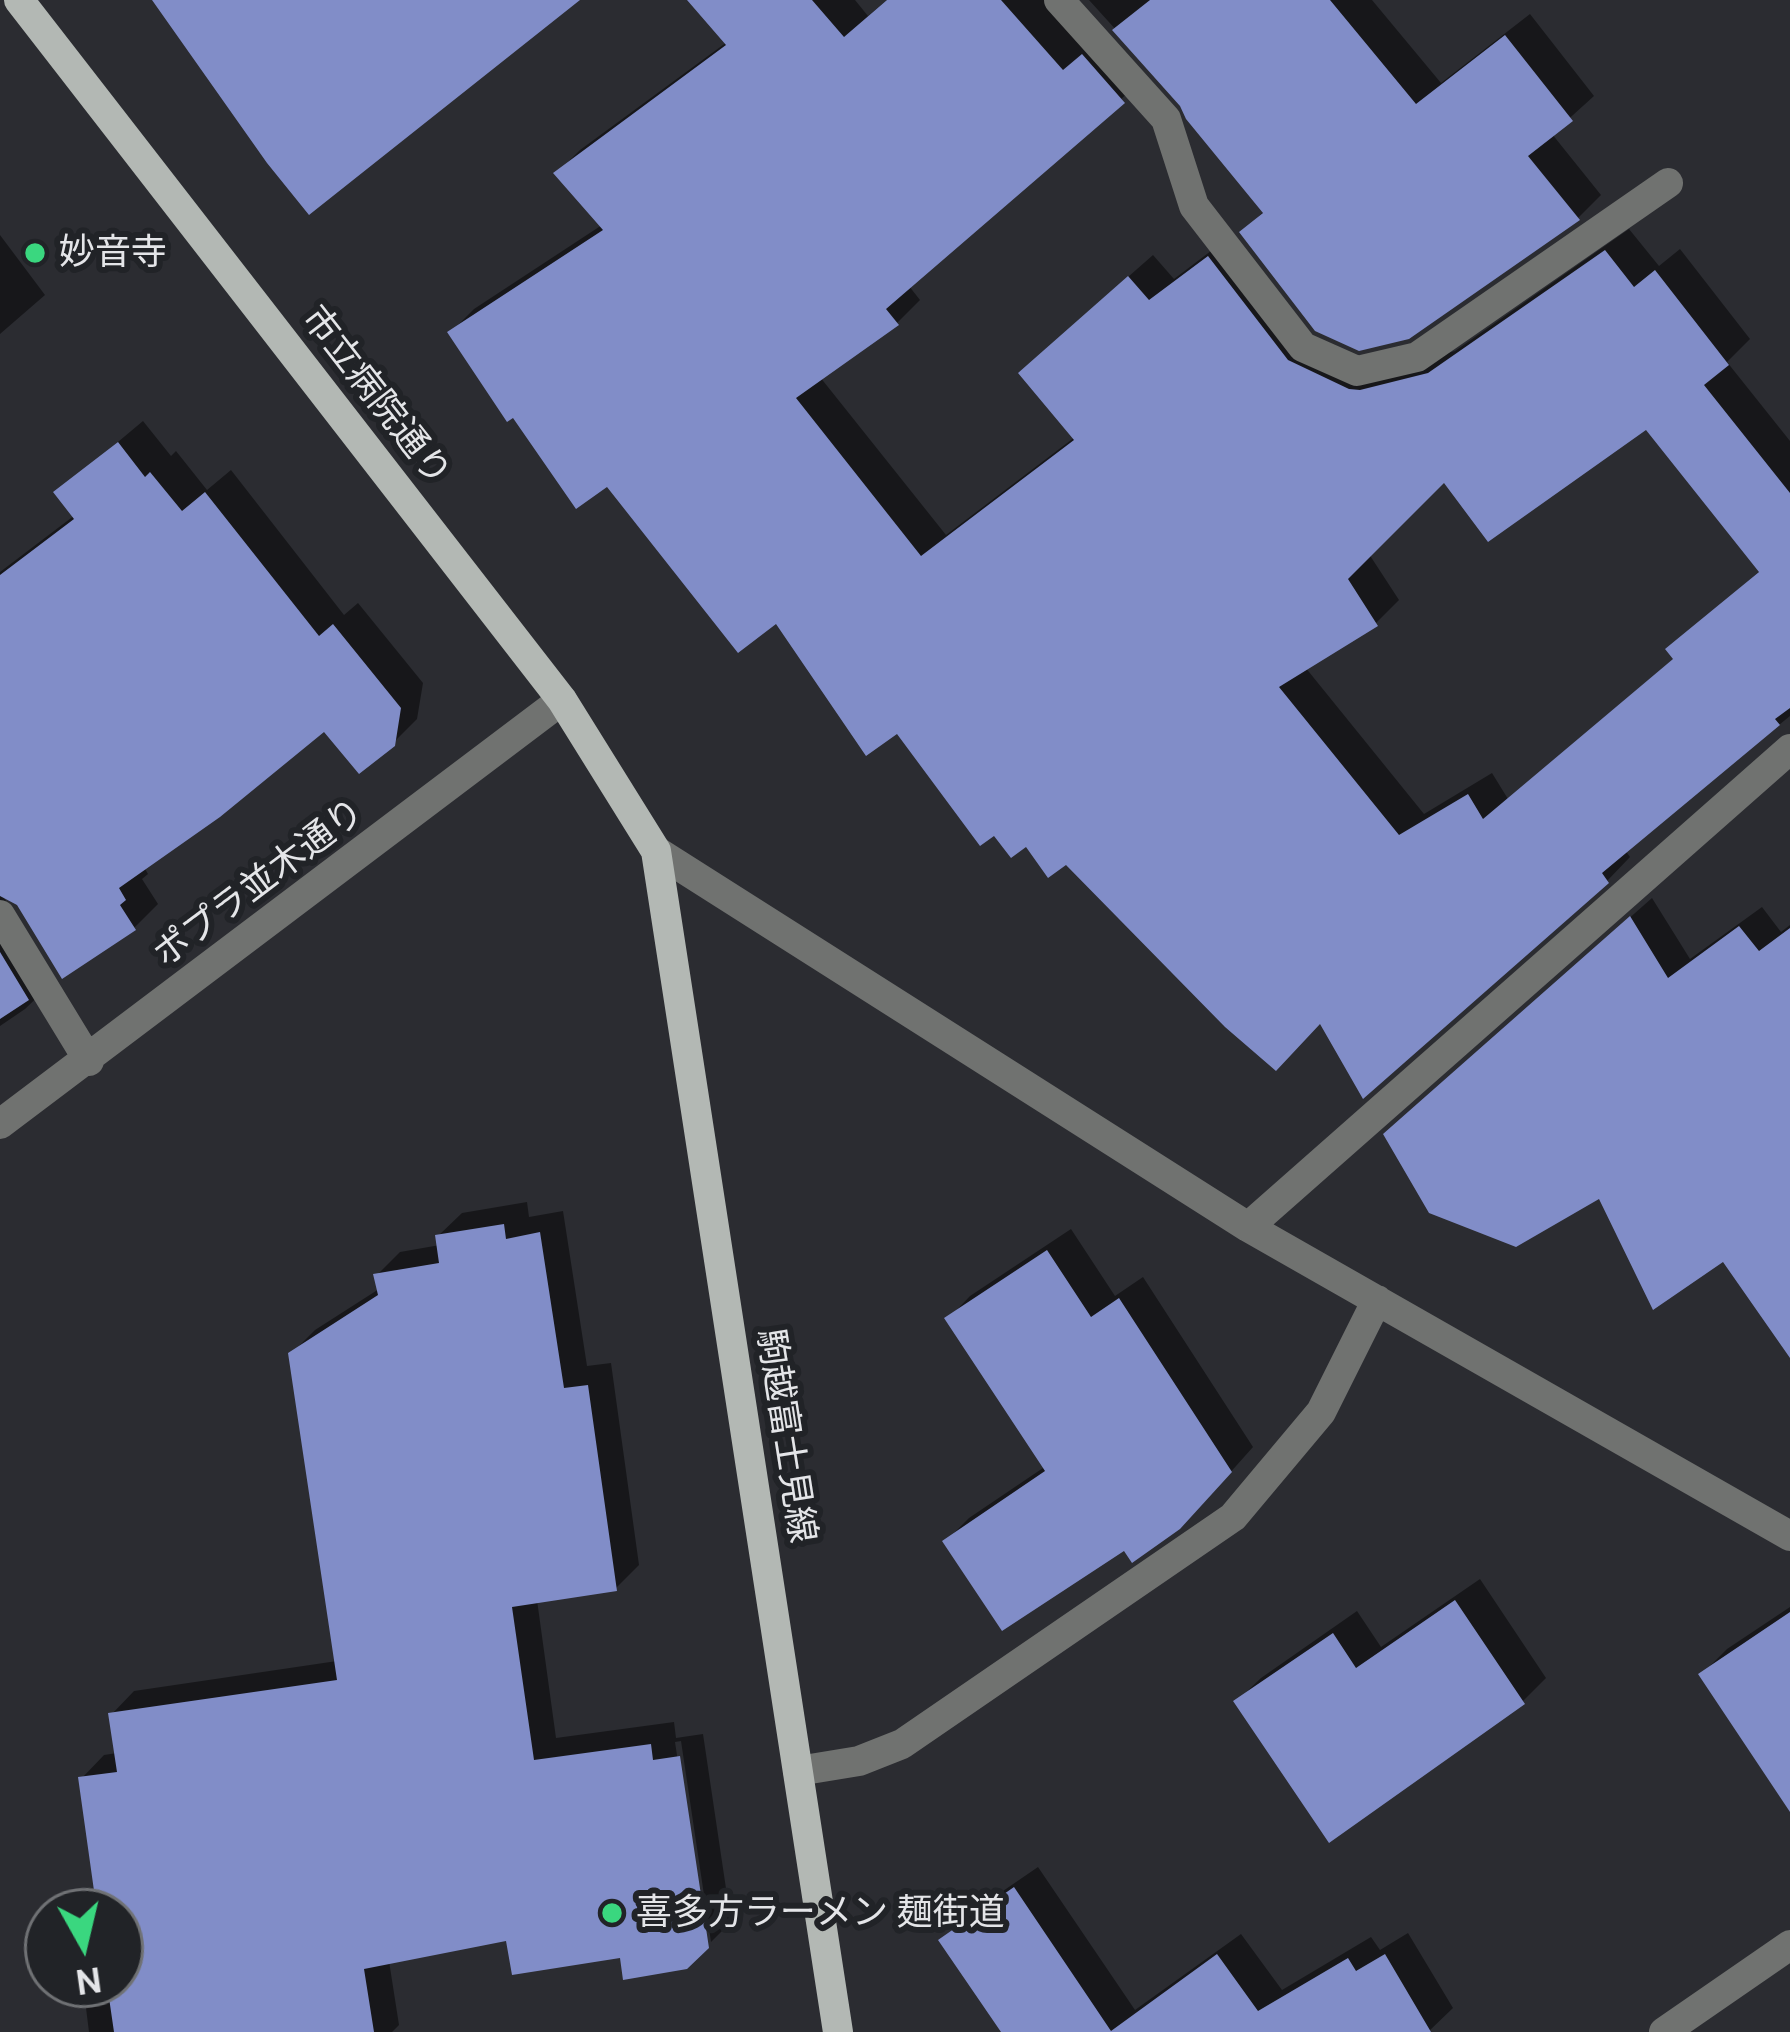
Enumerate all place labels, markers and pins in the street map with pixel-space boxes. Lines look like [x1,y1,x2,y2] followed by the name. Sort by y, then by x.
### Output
[59,231,167,275] place label: 妙音寺
[22,240,48,266] marker: 妙音寺
[636,1891,1005,1935] place label: 喜多方ラーメン 麺街道
[599,1900,625,1926] marker: 喜多方ラーメン 麺街道

